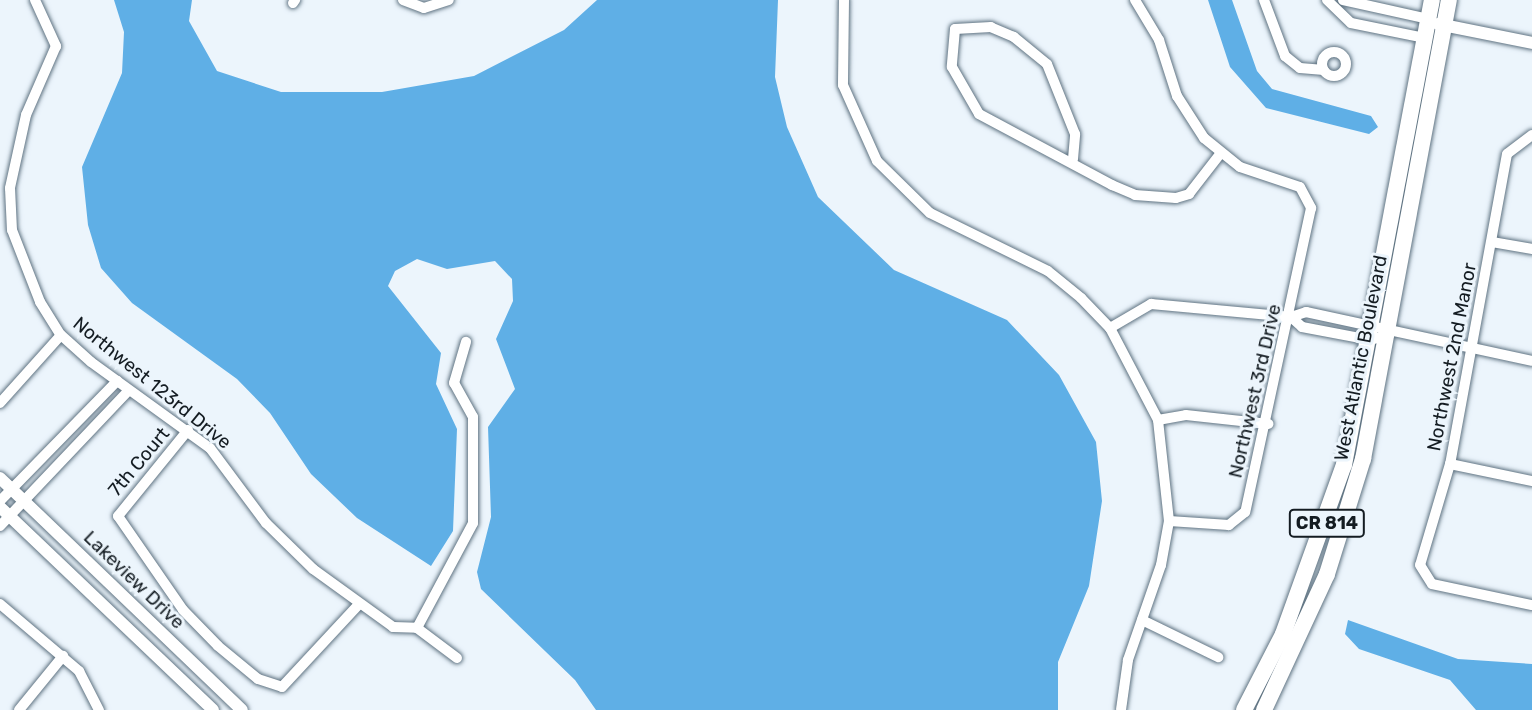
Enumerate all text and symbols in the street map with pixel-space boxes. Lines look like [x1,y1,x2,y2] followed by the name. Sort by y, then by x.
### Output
[1330,253,1392,463] street label: West Atlantic Boulevard
[1423,261,1481,453] street label: Northwest 2nd Manor
[1224,302,1286,480] street label: Northwest 3rd Drive
[68,312,236,454] street label: Northwest 123rd Drive
[104,423,174,501] street label: 7th Court
[1288,508,1366,538] road number: CR 814
[79,526,189,634] street label: Lakeview Drive

